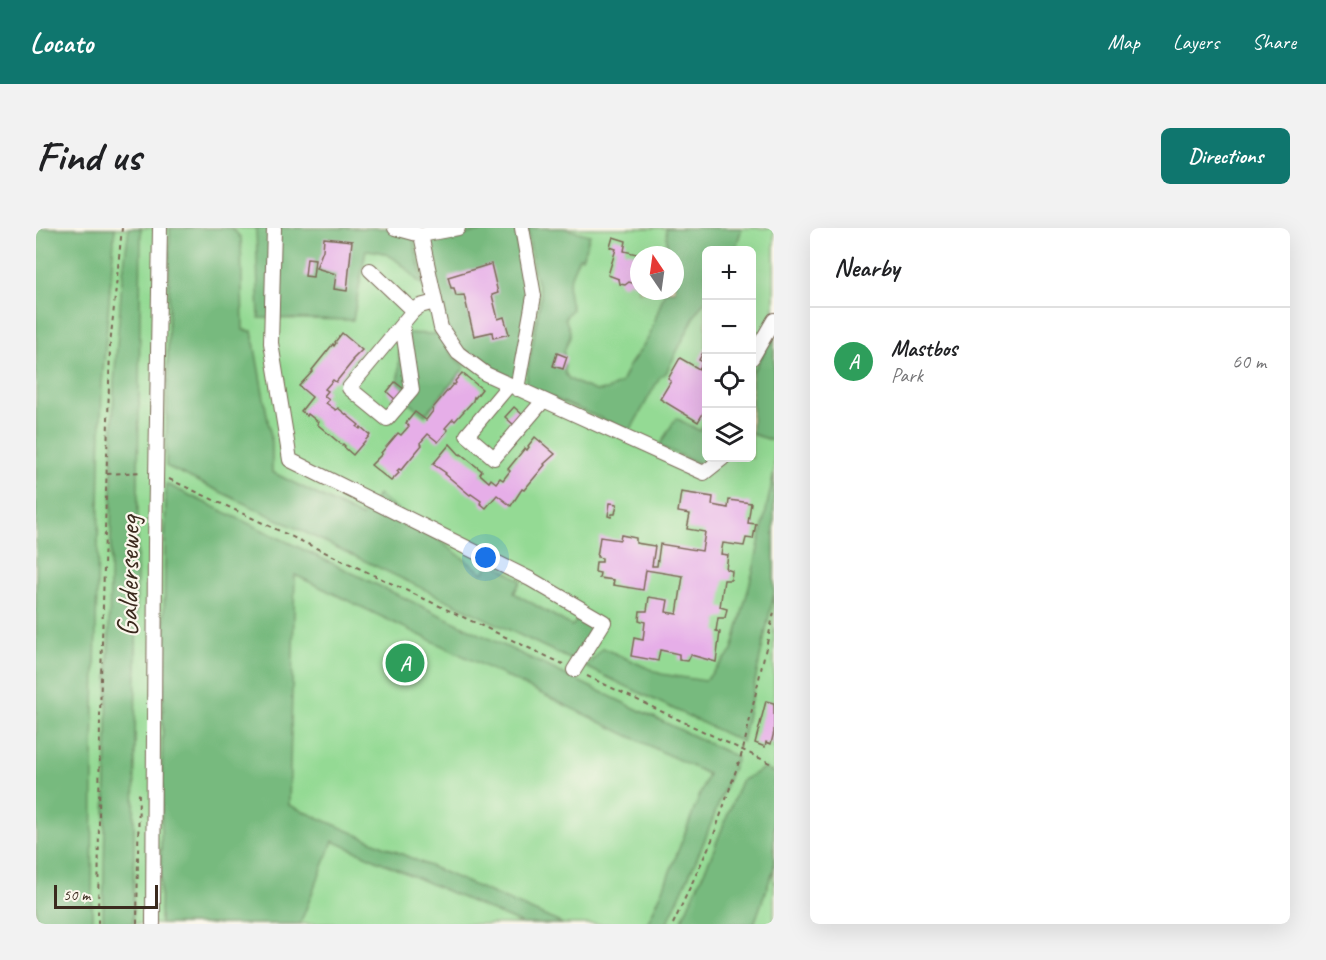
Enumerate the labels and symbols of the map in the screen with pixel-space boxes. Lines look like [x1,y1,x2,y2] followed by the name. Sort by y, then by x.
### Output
[630,246,684,300] north arrow
[108,513,148,637] street label: Galderseweg
[471,543,500,572] your location
[386,640,424,686] pin: A
[54,882,158,910] scale bar

